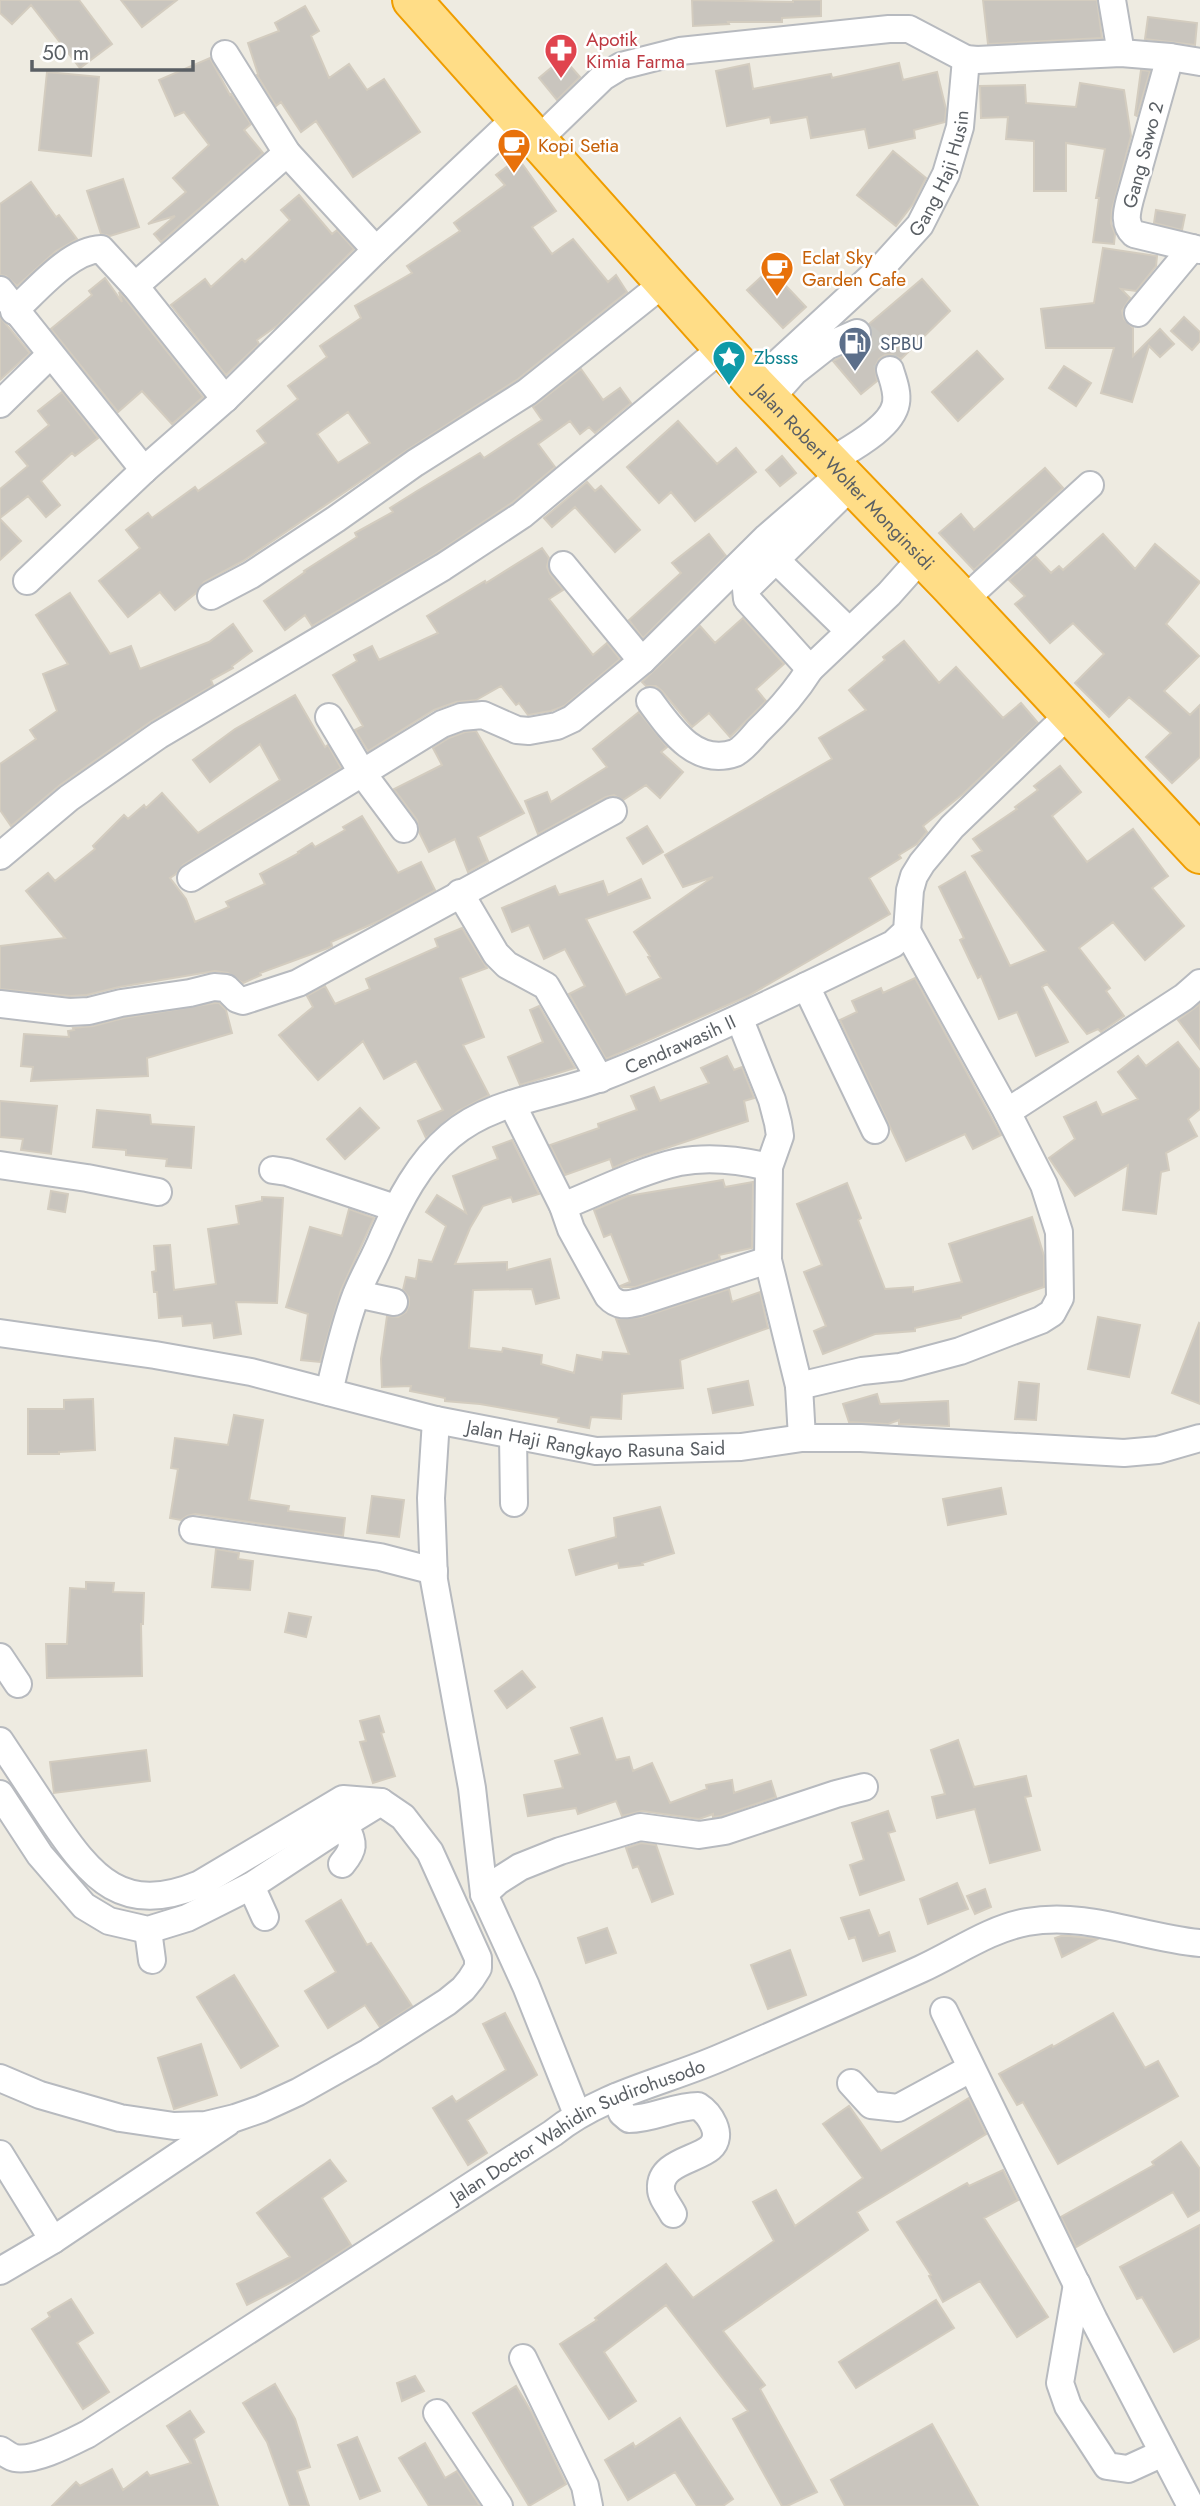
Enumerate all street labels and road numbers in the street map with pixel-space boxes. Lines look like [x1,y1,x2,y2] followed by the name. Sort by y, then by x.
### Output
[1116,99,1170,211] street label: Gang Sawo 2
[902,109,975,243] street label: Gang Haji Husin
[746,375,941,576] street label: Jalan Robert Wolter Monginsidi
[620,1008,740,1080] street label: Cendrawasih II
[461,1412,726,1465] street label: Jalan Haji Rangkayo Rasuna Said
[442,2052,709,2211] street label: Jalan Doctor Wahidin Sudirohusodo

